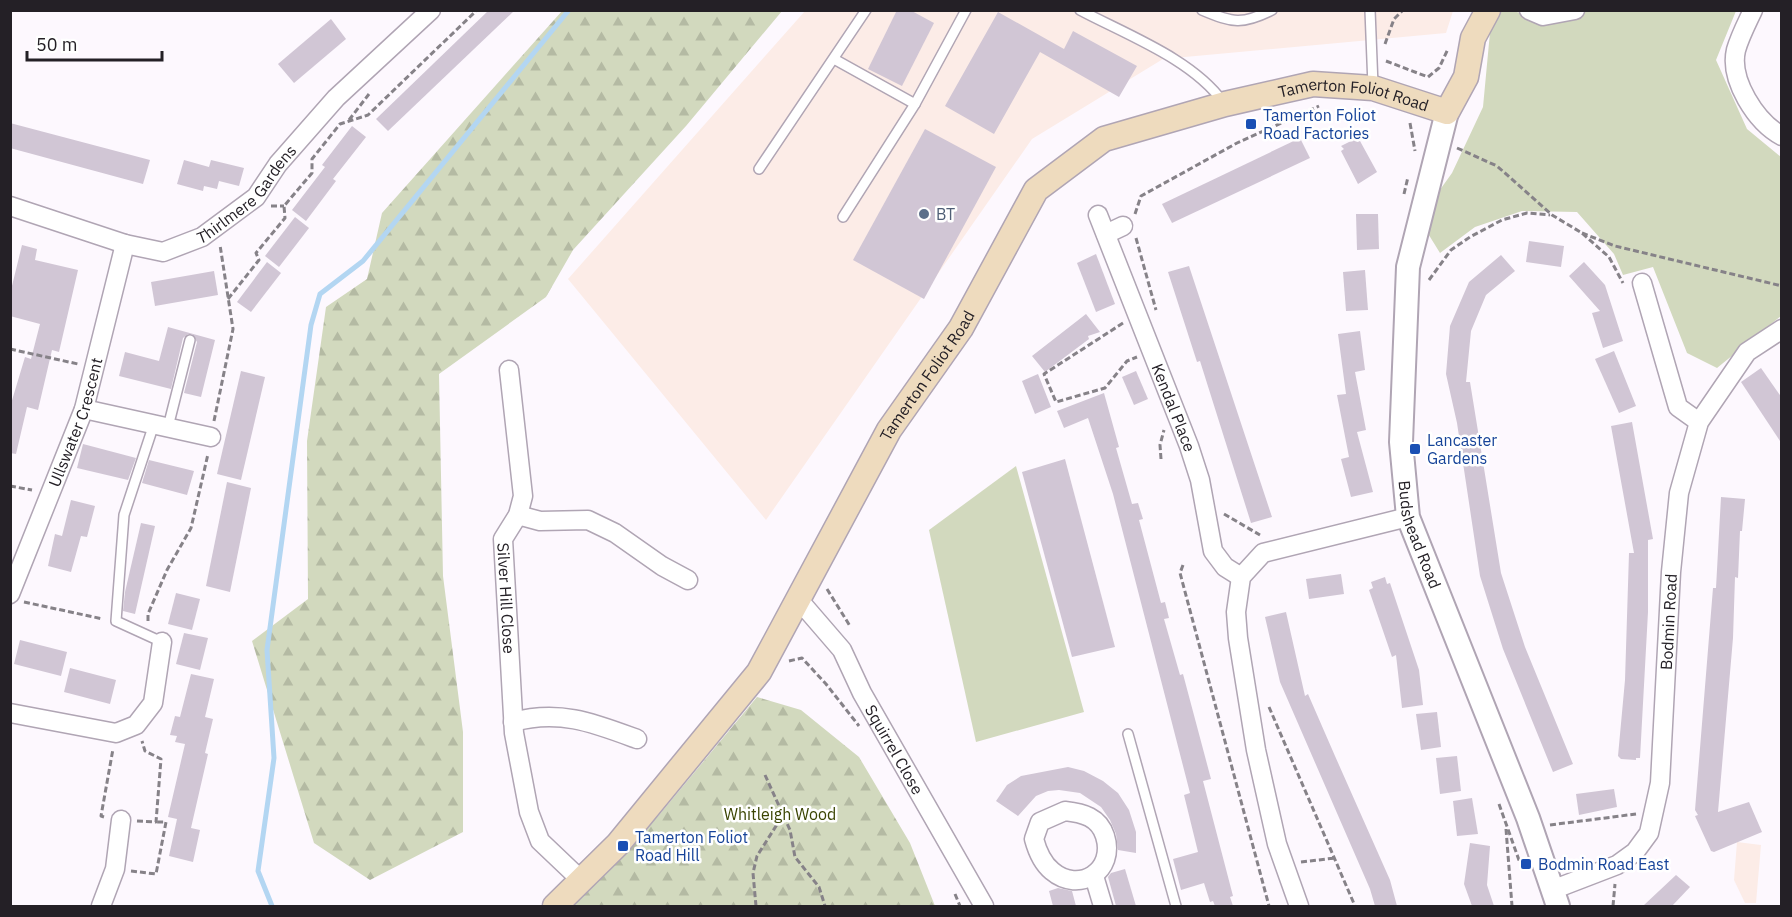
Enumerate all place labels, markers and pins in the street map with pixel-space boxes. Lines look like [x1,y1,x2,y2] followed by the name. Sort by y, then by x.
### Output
[1263,105,1376,143] place label: Tamerton Foliot Road Factories
[1244,117,1258,131] marker: Tamerton Foliot Road Factories
[936,204,955,224] place label: BT
[917,207,931,221] marker: BT
[1427,430,1497,468] place label: Lancaster Gardens
[1408,442,1422,456] marker: Lancaster Gardens
[635,827,748,865] place label: Tamerton Foliot Road Hill
[616,839,630,853] marker: Tamerton Foliot Road Hill
[1538,854,1669,874] place label: Bodmin Road East
[1519,857,1533,871] marker: Bodmin Road East

